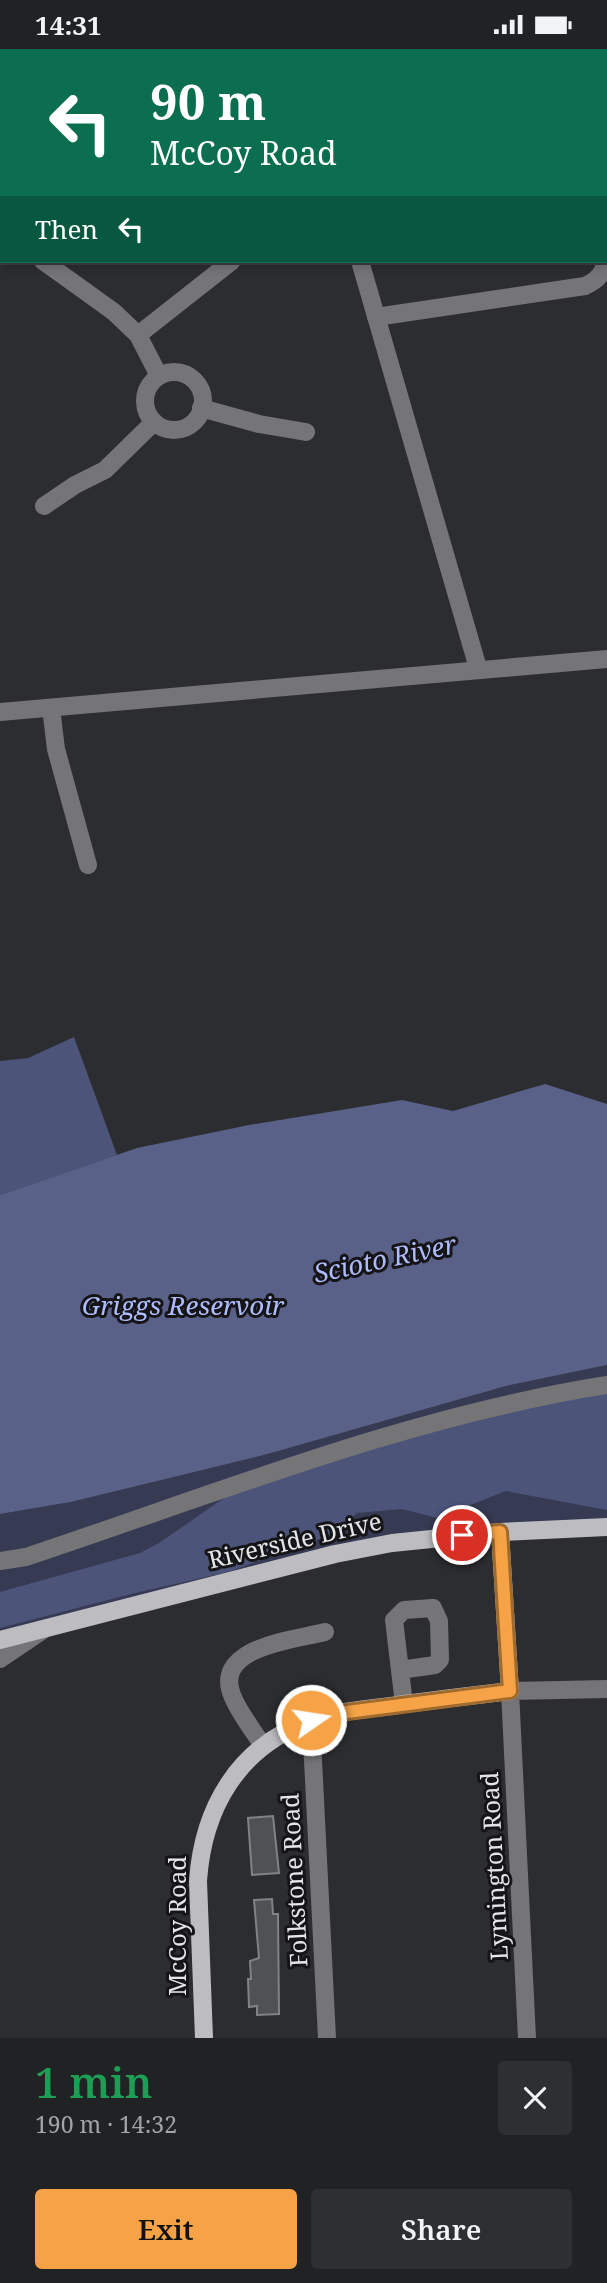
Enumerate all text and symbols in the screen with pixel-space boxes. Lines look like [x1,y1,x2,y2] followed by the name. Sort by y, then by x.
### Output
[35,7,102,43] text: 14:31
[150,68,266,134] text: 90 m
[35,77,126,168] icon: left
[150,131,337,174] text: McCoy Road
[112,210,150,248] icon: left
[35,211,98,247] text: Then
[310,1225,460,1291] water label: Scioto River
[82,1287,285,1323] water label: Griggs Reservoir
[205,1504,385,1576] street label: Riverside Drive
[432,1505,492,1565] pin
[443,1516,481,1554] icon: arrive
[274,1683,348,1757] position arrow
[472,1771,515,1961] street label: Lymington Road
[272,1792,315,1968] street label: Folkstone Road
[160,1856,193,1996] street label: McCoy Road
[35,2053,152,2110] text: 1 min
[498,2061,572,2135] button: close
[35,2108,177,2140] text: 190 m · 14:32
[35,2189,297,2269] button: Exit
[311,2189,572,2269] button: Share

